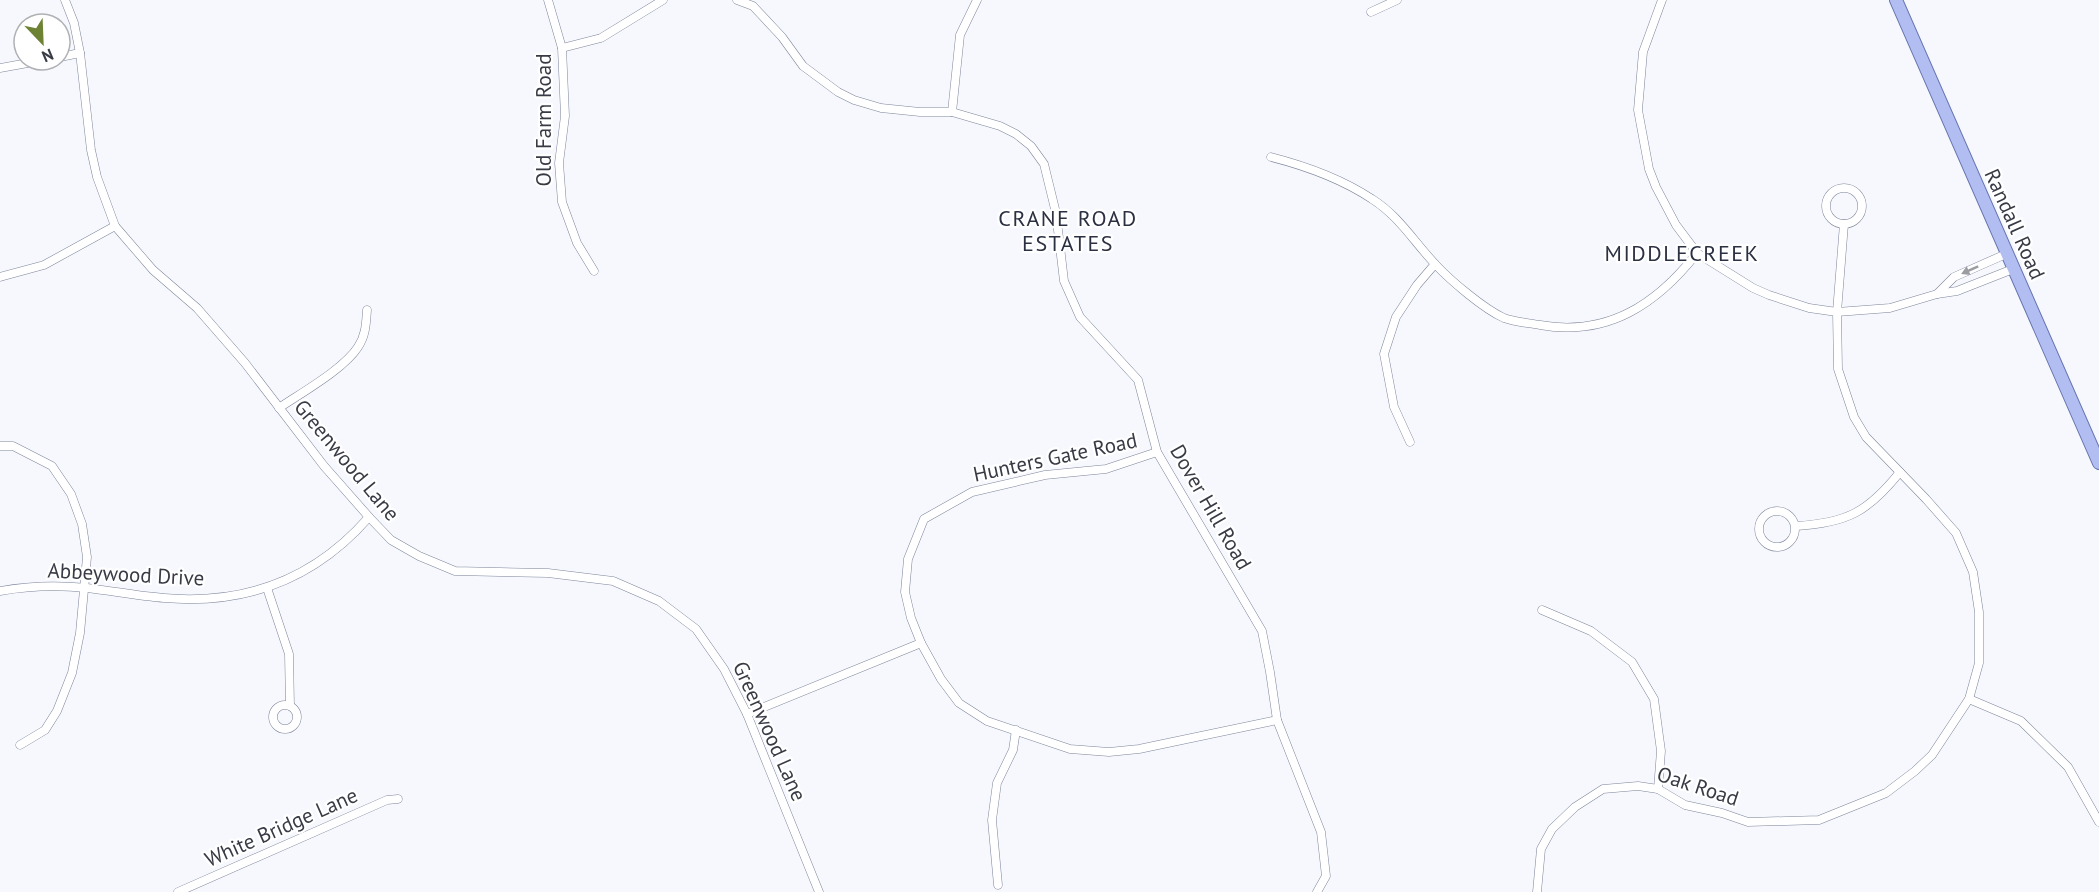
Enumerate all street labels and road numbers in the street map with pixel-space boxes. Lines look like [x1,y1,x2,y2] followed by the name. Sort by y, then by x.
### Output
[530,54,557,186] street label: Old Farm Road
[1979,165,2051,283] street label: Randall Road
[288,394,406,526] street label: Greenwood Lane
[971,426,1139,488] street label: Hunters Gate Road
[1164,440,1258,574] street label: Dover Hill Road
[47,556,205,592] street label: Abbeywood Drive
[727,657,813,805] street label: Greenwood Lane
[1654,760,1742,812] street label: Oak Road
[200,781,362,873] street label: White Bridge Lane

